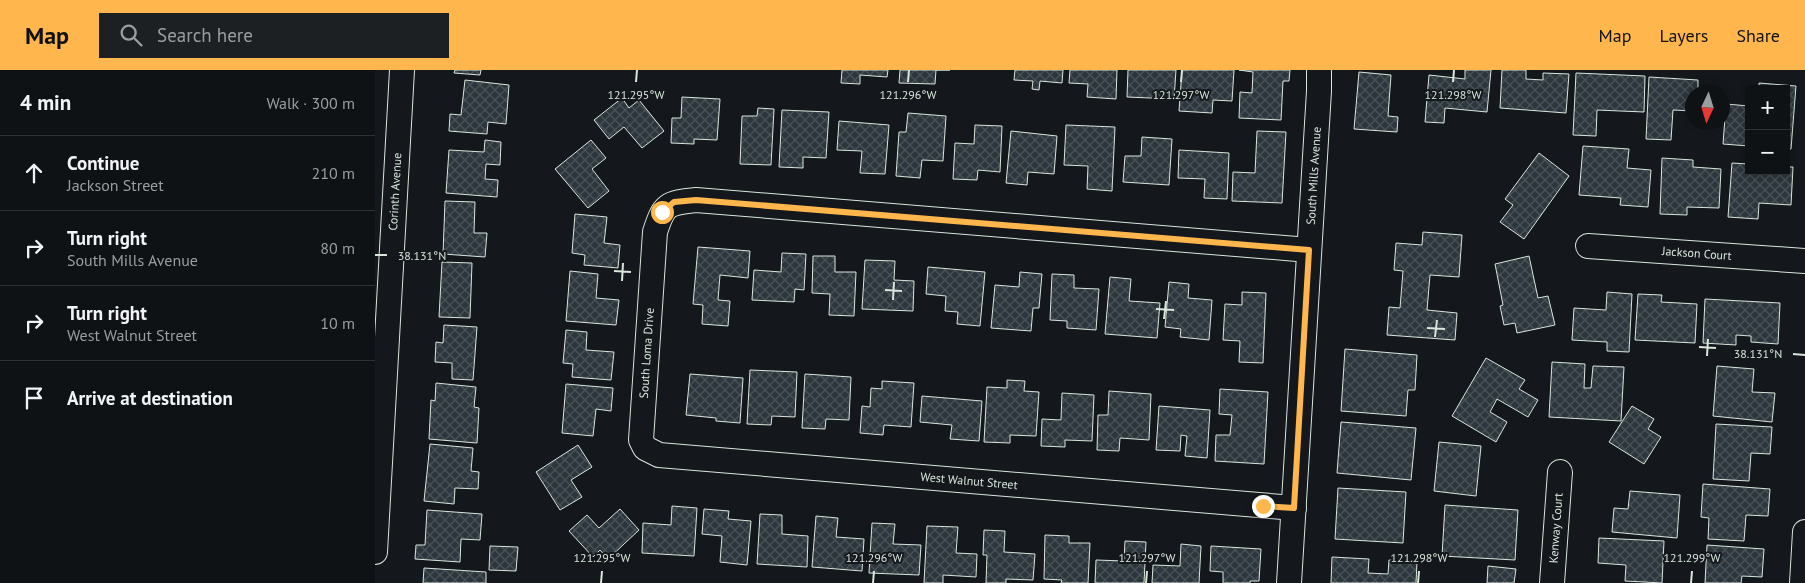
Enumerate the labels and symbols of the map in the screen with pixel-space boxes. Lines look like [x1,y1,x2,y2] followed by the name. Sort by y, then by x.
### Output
[1685,85,1730,130] north arrow
[608,87,664,102] text: 121.295°W
[880,87,936,102] text: 121.296°W
[1153,87,1209,102] text: 121.297°W
[1425,87,1481,102] text: 121.298°W
[1303,126,1324,225] street label: South Mills Avenue
[385,152,404,231] street label: Corinth Avenue
[651,201,674,224] route start
[1660,243,1732,263] street label: Jackson Court
[398,248,446,263] text: 38.131°N
[636,307,657,399] street label: South Loma Drive
[1734,346,1782,361] text: 38.131°N
[920,469,1018,492] street label: West Walnut Street
[1545,492,1565,564] street label: Kenway Court
[1252,495,1275,518] route end
[574,550,630,565] text: 121.295°W
[846,550,902,565] text: 121.296°W
[1119,550,1175,565] text: 121.297°W
[1391,550,1447,565] text: 121.298°W
[1664,550,1720,565] text: 121.299°W

